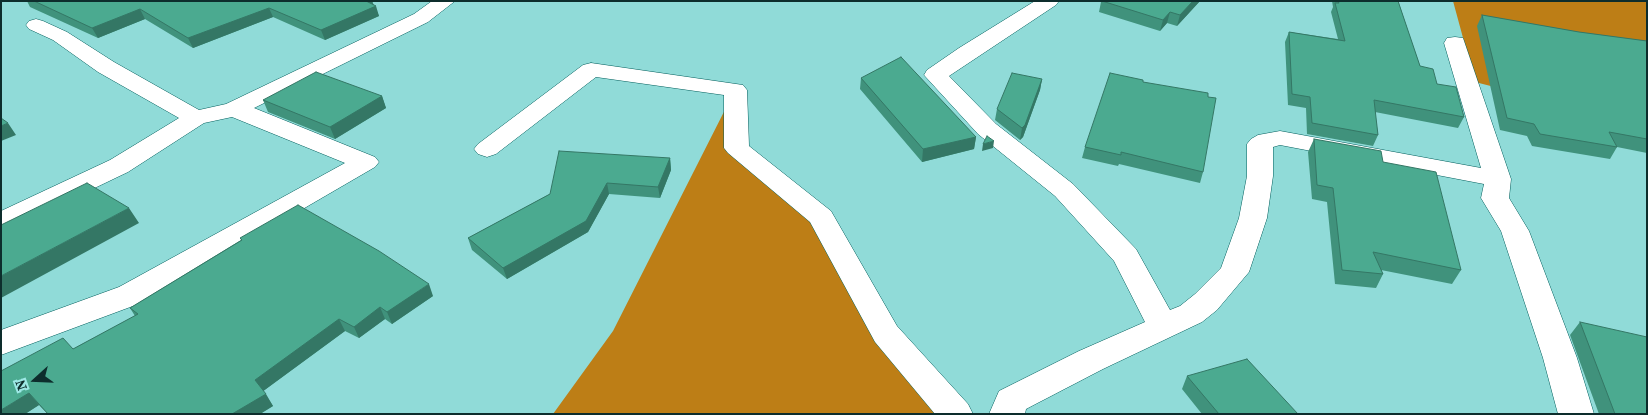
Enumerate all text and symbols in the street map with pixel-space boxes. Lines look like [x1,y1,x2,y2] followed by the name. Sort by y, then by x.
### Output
[10,355,60,405] north arrow
[10,377,32,393] text: N

